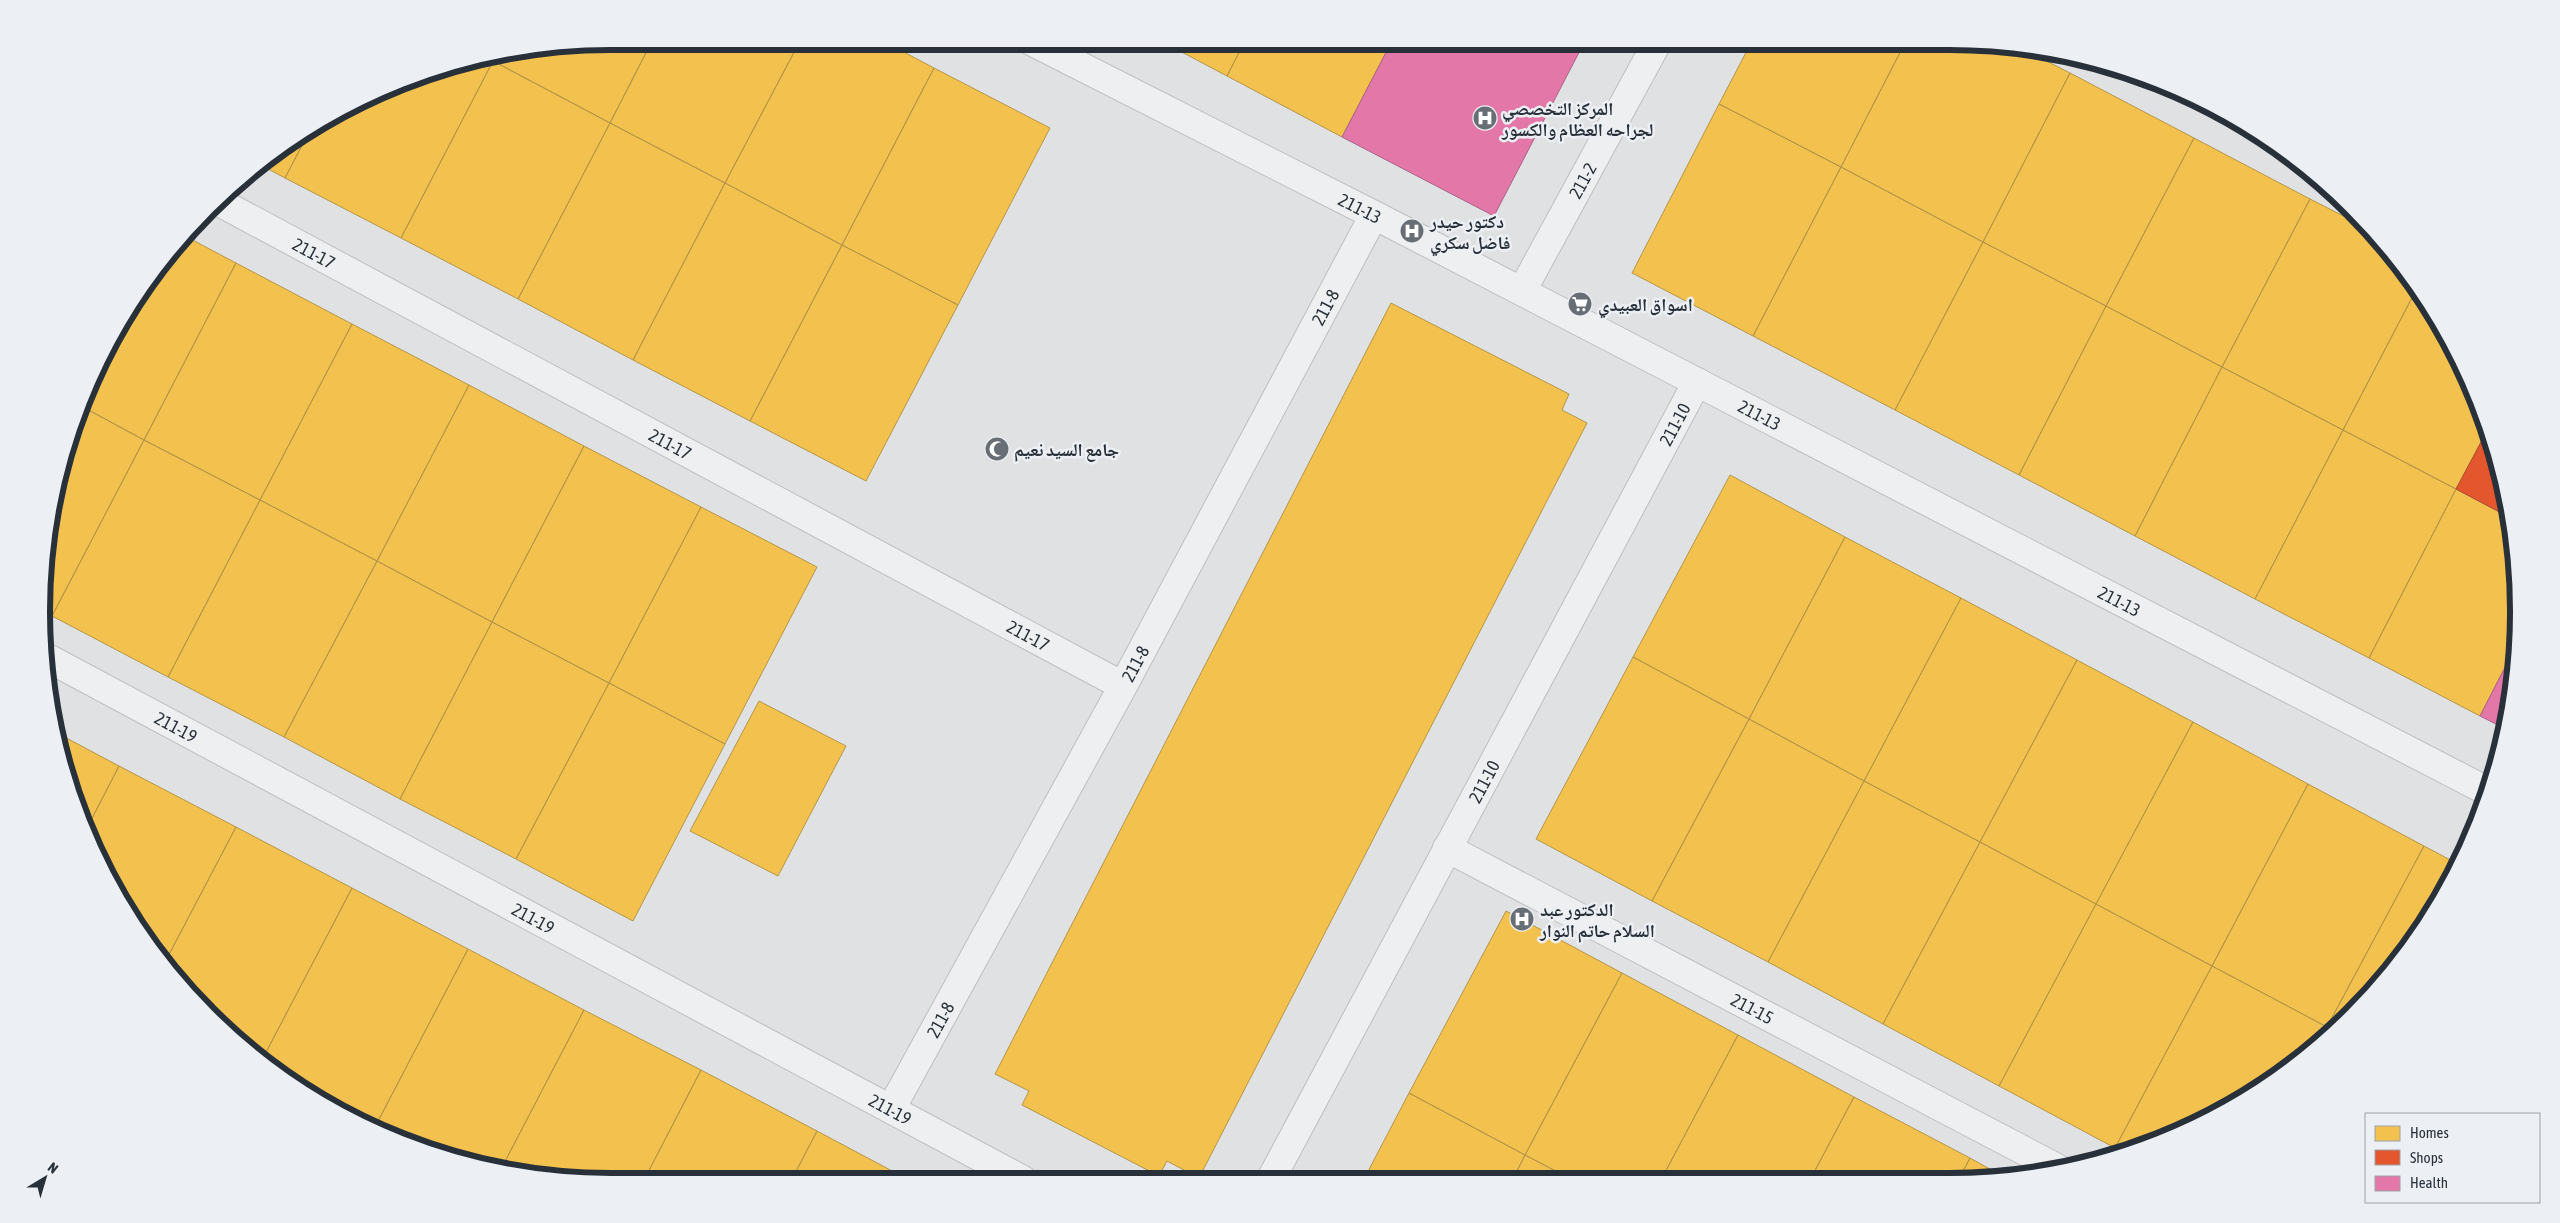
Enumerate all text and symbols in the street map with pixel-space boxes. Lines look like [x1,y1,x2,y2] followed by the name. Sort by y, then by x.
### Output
[1501,98,1653,142] place label: المركز التخصصي لجراحه العظام والكسور
[1472,105,1498,131] hospital icon: المركز التخصصي لجراحه العظام والكسور
[1564,159,1600,202] street label: 211-2
[1335,188,1385,228] street label: 211-13
[1429,211,1510,257] place label: دكتور حيدر فاضل سكري
[1399,218,1425,244] hospital icon: دكتور حيدر فاضل سكري
[289,233,339,273] street label: 211-17
[1307,285,1343,328] street label: 211-8
[1567,291,1593,317] supermarket icon: اسواق العبيدي
[1598,294,1693,319] place label: اسواق العبيدي
[1735,395,1785,434] street label: 211-13
[1655,399,1694,449] street label: 211-10
[646,424,695,464] street label: 211-17
[984,436,1010,462] mosque icon: جامع السید نعیم
[1014,439,1119,462] place label: جامع السید نعیم
[2095,581,2144,620] street label: 211-13
[1003,615,1053,655] street label: 211-17
[1117,642,1153,685] street label: 211-8
[151,707,201,747] street label: 211-19
[1464,756,1503,806] street label: 211-10
[509,898,558,938] street label: 211-19
[1539,899,1655,943] place label: الدكتور عبد السلام حاتم النوار
[1509,906,1535,932] hospital icon: الدكتور عبد السلام حاتم النوار
[1728,989,1777,1028] street label: 211-15
[922,998,958,1041] street label: 211-8
[866,1089,915,1129] street label: 211-19
[2365,1113,2540,1203] legend
[2410,1124,2449,1141] text: Homes
[2410,1149,2443,1166] text: Shops
[20,1153,70,1203] north arrow
[45,1159,61,1177] text: N
[2410,1174,2448,1191] text: Health

